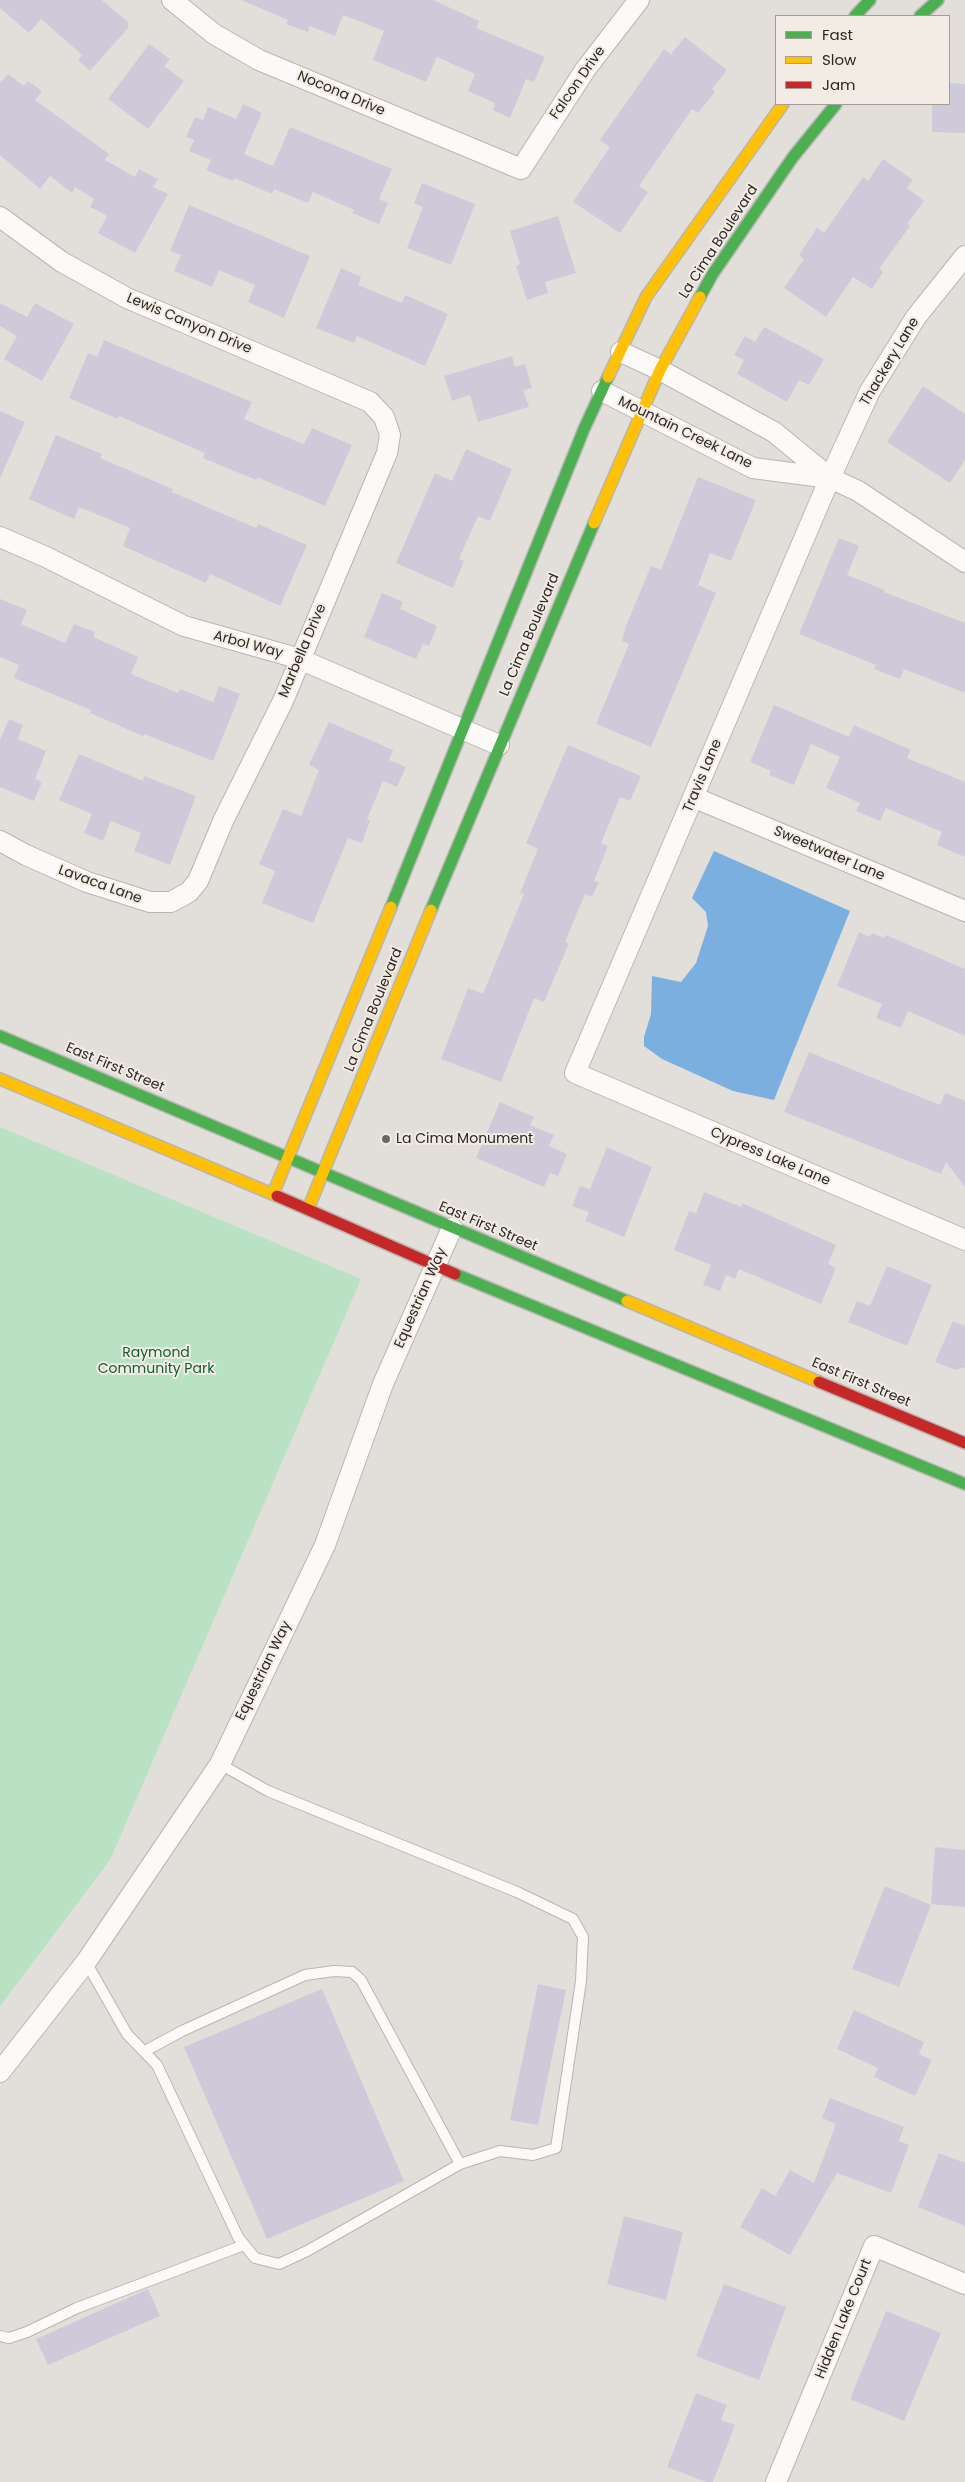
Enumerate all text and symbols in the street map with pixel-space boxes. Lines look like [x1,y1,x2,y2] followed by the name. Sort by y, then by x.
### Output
[775,15,950,105] legend
[822,24,853,45] text: Fast
[547,43,609,123] street label: Falcon Drive
[822,49,856,70] text: Slow
[295,68,387,120] street label: Nocona Drive
[822,74,856,95] text: Jam
[676,182,762,302] street label: La Cima Boulevard
[124,290,254,358] street label: Lewis Canyon Drive
[857,315,923,409] street label: Thackery Lane
[615,393,755,473] street label: Mountain Creek Lane
[497,571,563,699] street label: La Cima Boulevard
[276,602,330,700] street label: Marbella Drive
[211,628,285,662] street label: Arbol Way
[680,737,726,815] street label: Travis Lane
[771,823,887,885] street label: Sweetwater Lane
[56,862,144,908] street label: Lavaca Lane
[342,946,406,1074] street label: La Cima Boulevard
[63,1040,167,1096] street label: East First Street
[707,1124,833,1190] street label: Cypress Lake Lane
[396,1131,533,1147] place label: La Cima Monument
[380,1133,392,1145] marker: La Cima Monument
[436,1199,540,1255] street label: East First Street
[391,1245,451,1351] street label: Equestrian Way
[98,1345,214,1378] park label: Raymond Community Park
[809,1355,913,1411] street label: East First Street
[233,1619,295,1723] street label: Equestrian Way
[812,2257,876,2381] street label: Hidden Lake Court

